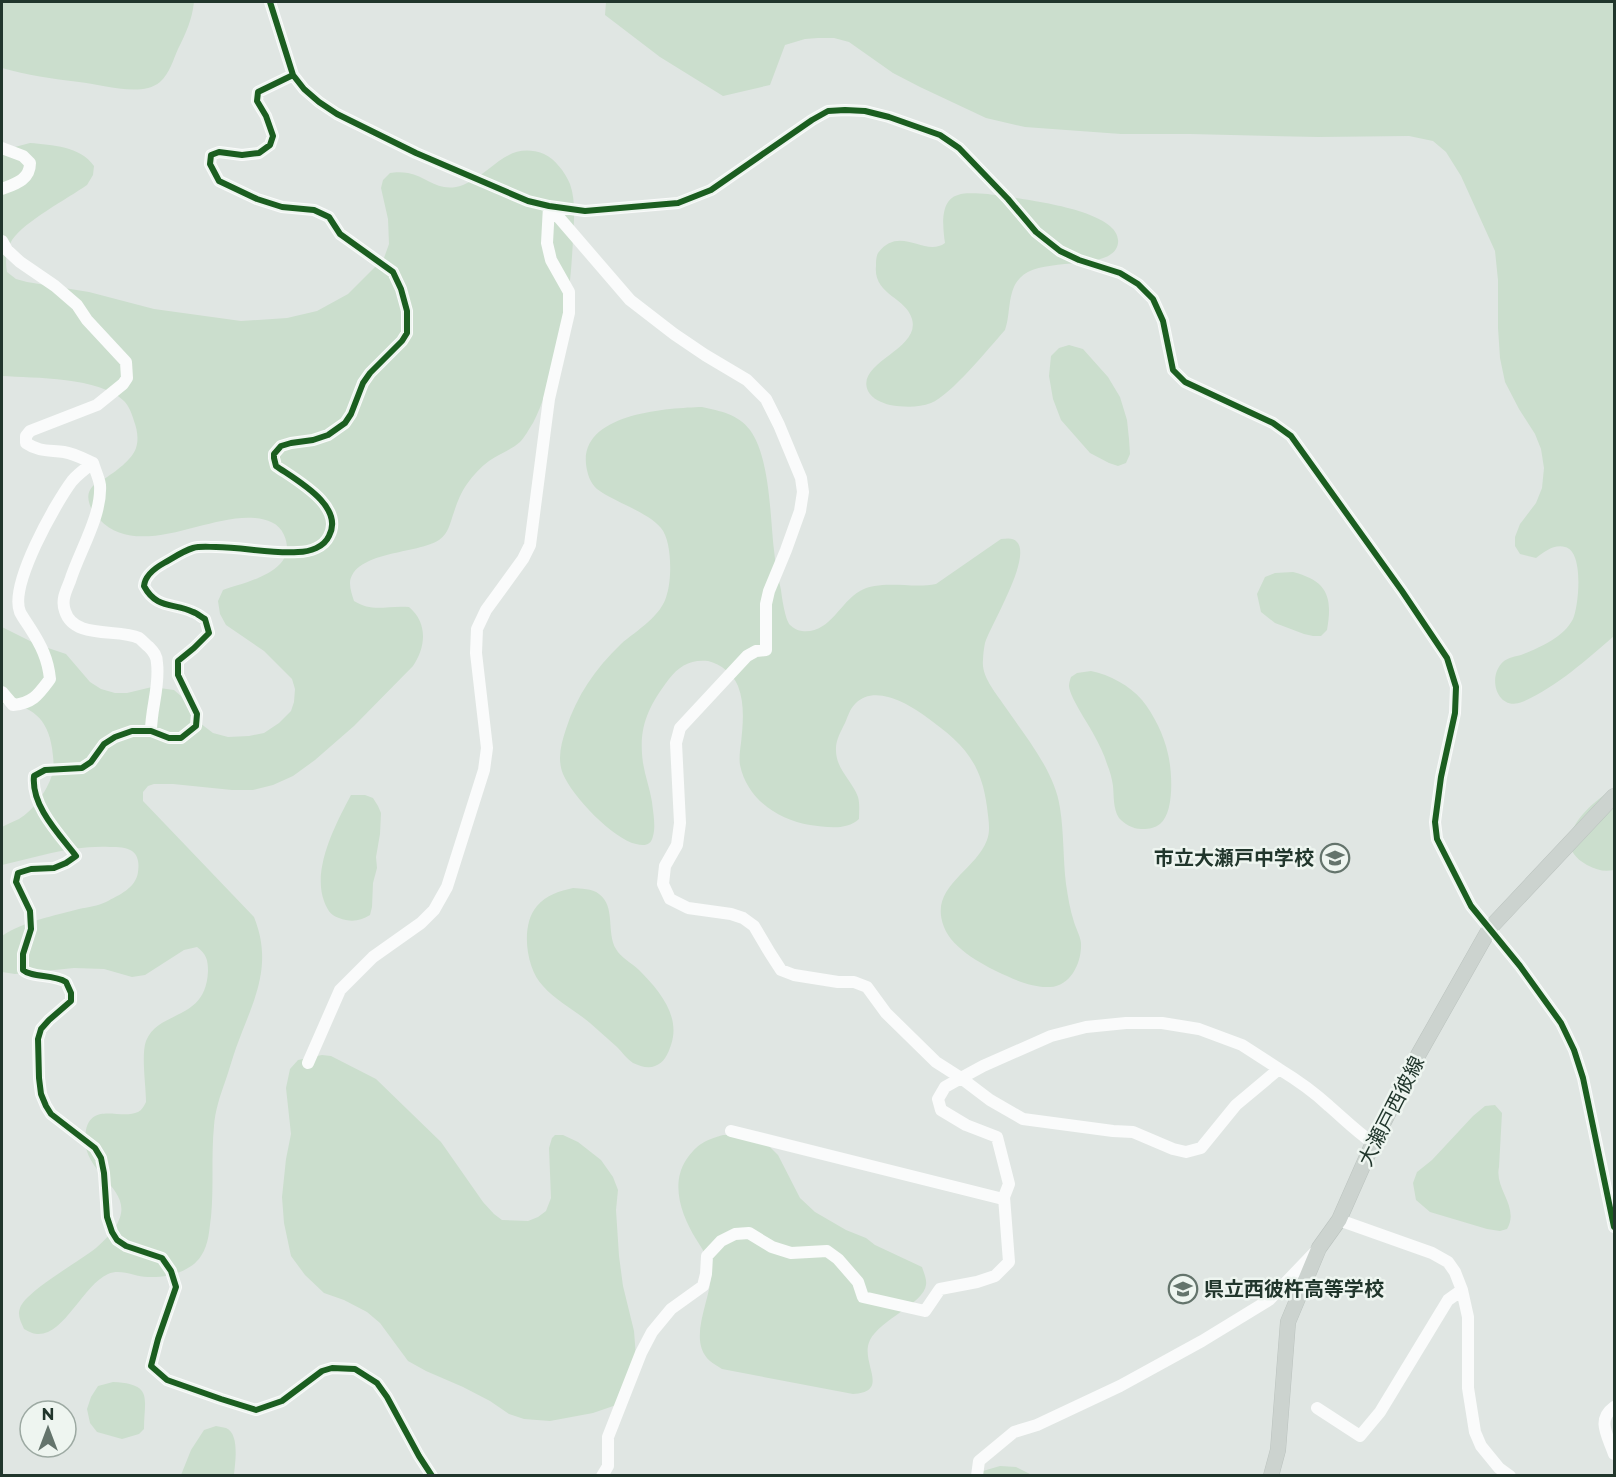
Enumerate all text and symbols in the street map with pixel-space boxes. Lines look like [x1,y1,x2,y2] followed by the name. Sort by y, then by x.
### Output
[1319,842,1351,874] school or university icon: 市立大瀬戸中学校
[1154,846,1314,870] place label: 市立大瀬戸中学校
[1353,1052,1429,1170] street label: 大瀬戸西彼線
[1167,1273,1199,1305] school or university icon: 県立西彼杵高等学校
[1204,1277,1384,1301] place label: 県立西彼杵高等学校
[18,1399,78,1459] north arrow
[42,1405,54,1424] text: N

